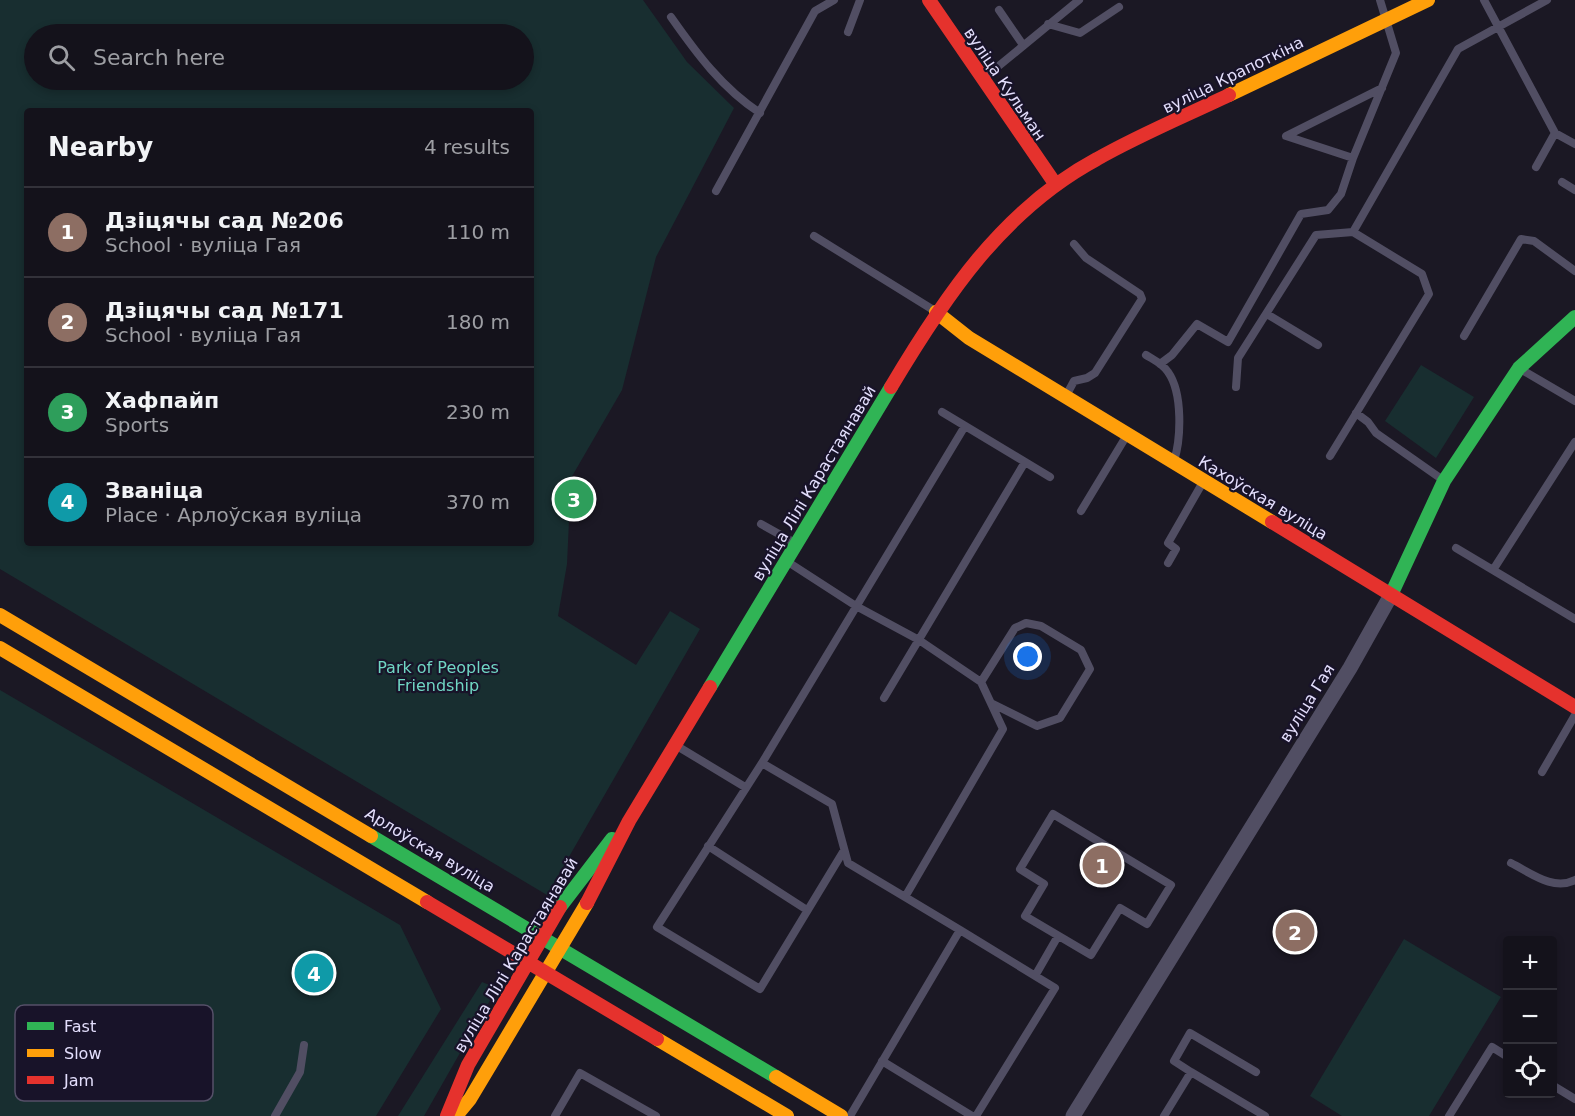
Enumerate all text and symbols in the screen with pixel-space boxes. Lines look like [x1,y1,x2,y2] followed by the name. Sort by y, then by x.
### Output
[24,24,534,90] search box
[960,24,1050,144] street label: вуліца Кульман
[1159,33,1307,117] street label: вуліца Крапоткіна
[45,41,78,74] icon: search
[93,45,225,70] text: Search here
[48,132,153,162] text: Nearby
[424,135,510,159] text: 4 results
[105,208,344,233] text: Дзіцячы сад №206
[61,220,74,244] text: 1
[446,220,510,244] text: 110 m
[105,233,301,257] text: School · вуліца Гая
[105,298,344,323] text: Дзіцячы сад №171
[61,310,74,334] text: 2
[446,310,510,334] text: 180 m
[105,323,301,347] text: School · вуліца Гая
[748,382,880,584] street label: вуліца Лілі Карастаянавай
[105,388,219,413] text: Хафпайп
[61,400,74,424] text: 3
[446,400,510,424] text: 230 m
[105,413,169,437] text: Sports
[1195,452,1331,544] street label: Кахоўская вуліца
[554,476,594,522] pin: 3
[105,478,203,503] text: Званіца
[61,490,74,514] text: 4
[446,490,510,514] text: 370 m
[105,503,362,527] text: Place · Арлоўская вуліца
[1013,642,1042,671] your location
[377,658,499,695] park label: Park of Peoples Friendship
[1275,660,1339,746] street label: вуліца Гая
[362,804,498,896] street label: Арлоўская вуліца
[1082,842,1122,888] pin: 1
[450,854,582,1056] street label: вуліца Лілі Карастаянавай
[1276,910,1314,954] pin: 2
[1503,936,1557,1098] map controls
[1503,936,1557,990] button: +
[294,950,334,996] pin: 4
[1503,990,1557,1044] button: −
[15,1005,213,1101] legend
[64,1017,96,1036] text: Fast
[64,1044,101,1063] text: Slow
[1503,1044,1557,1098] button: locate
[63,1071,94,1090] text: Jam

